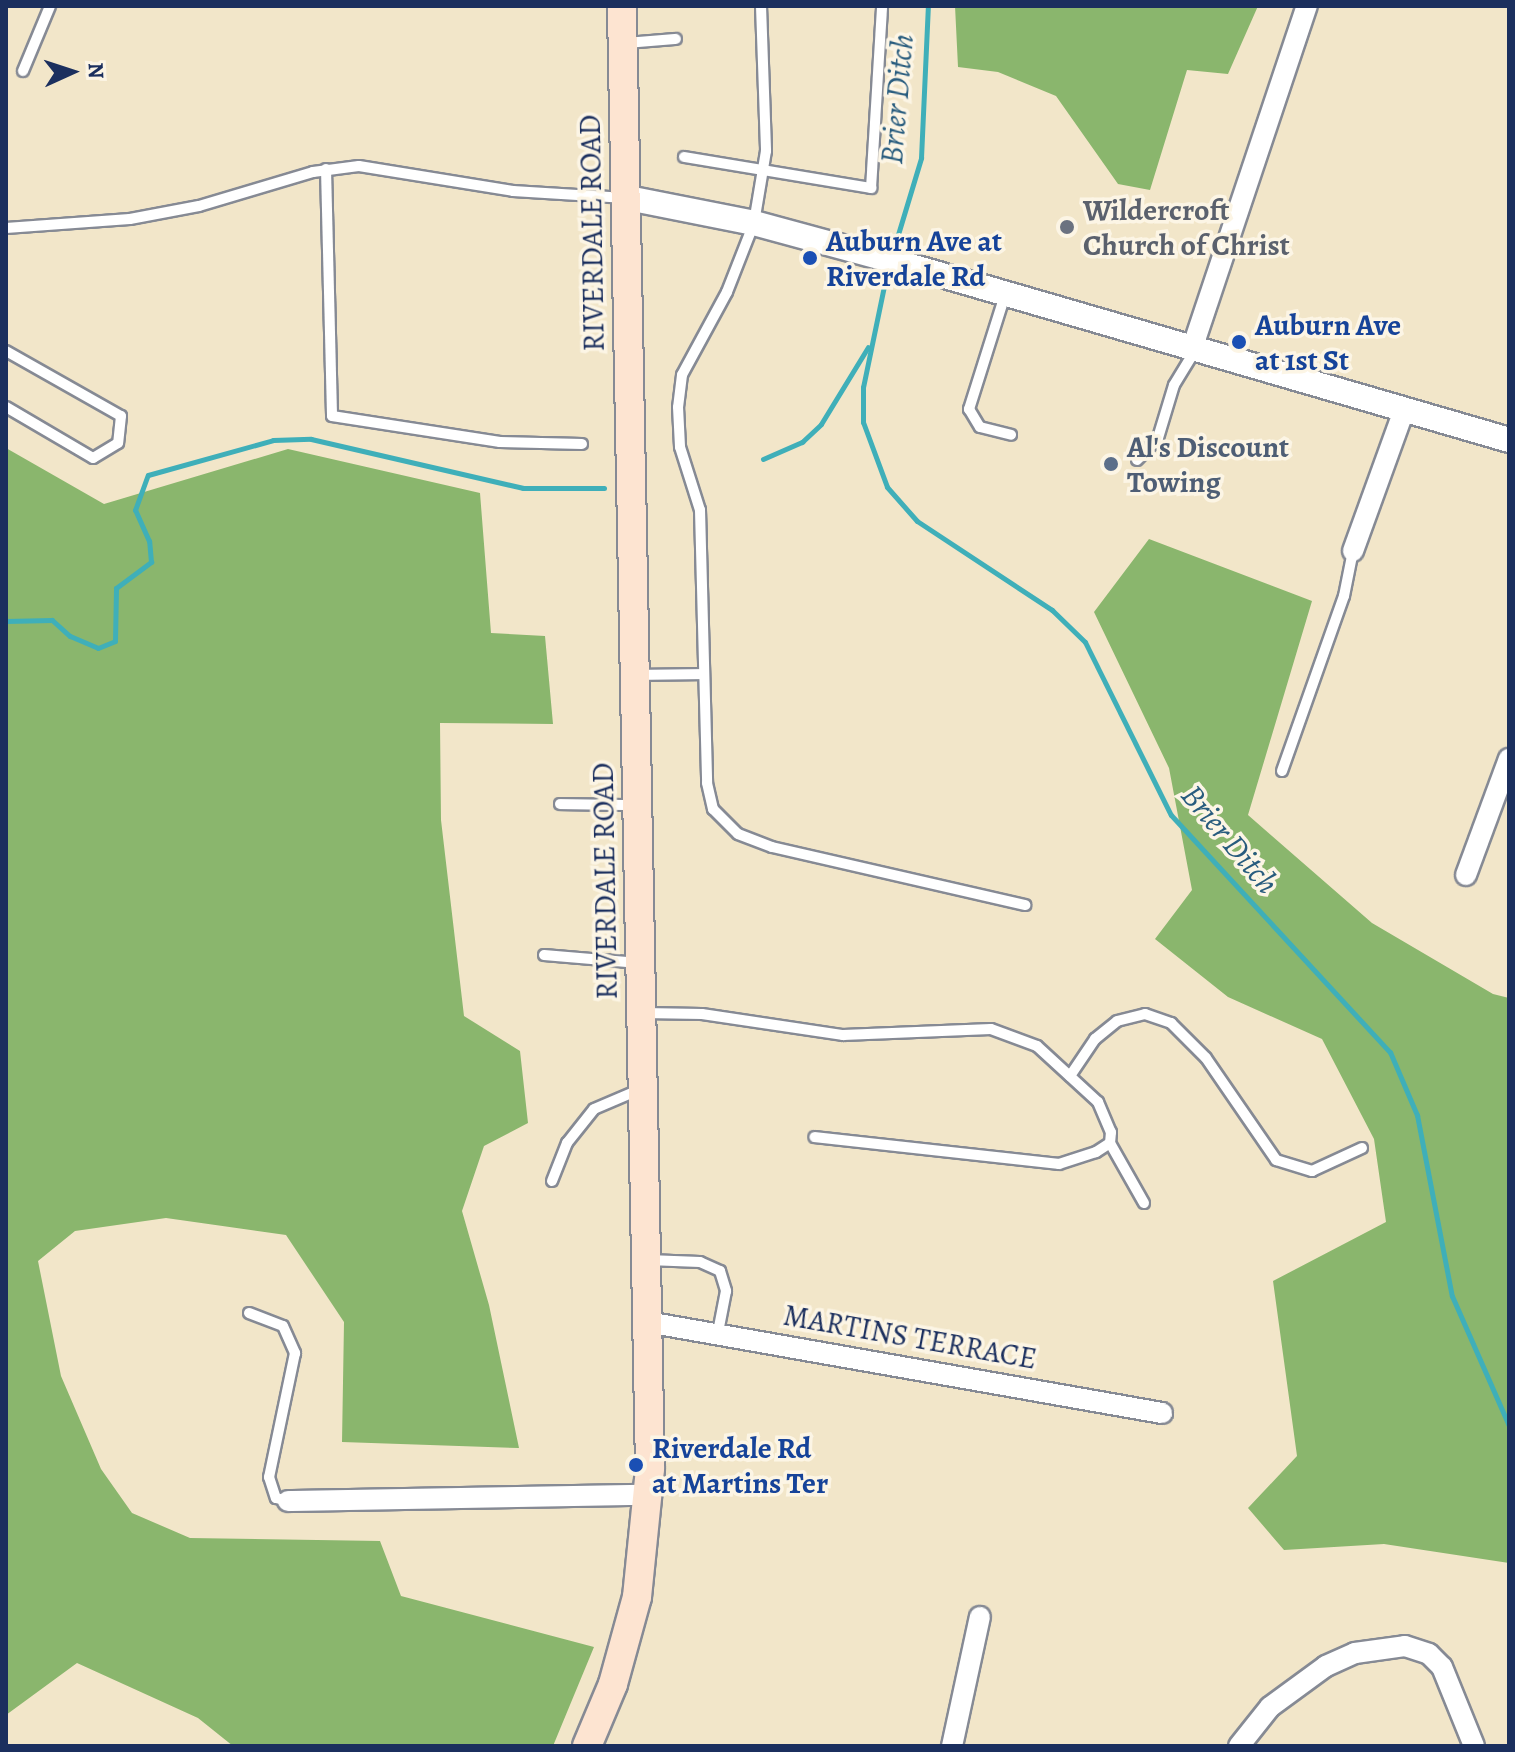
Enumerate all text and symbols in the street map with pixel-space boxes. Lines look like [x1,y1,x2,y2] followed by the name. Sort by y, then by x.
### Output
[32,32,112,112] north arrow
[872,32,922,166] water label: Brier Ditch
[81,62,111,80] text: N
[572,114,612,352] street label: RIVERDALE ROAD
[1083,192,1290,262] place label: Wildercroft Church of Christ
[1058,218,1076,236] marker: Wildercroft Church of Christ
[826,223,1002,294] place label: Auburn Ave at Riverdale Rd
[801,249,819,267] marker: Auburn Ave at Riverdale Rd
[1255,307,1401,378] place label: Auburn Ave at 1st St
[1230,333,1248,351] marker: Auburn Ave at 1st St
[1127,429,1289,500] place label: Al's Discount Towing
[1102,455,1120,473] marker: Al's Discount Towing
[585,762,625,1000] street label: RIVERDALE ROAD
[1173,776,1287,902] water label: Brier Ditch
[781,1297,1039,1377] street label: MARTINS TERRACE
[652,1430,828,1500] place label: Riverdale Rd at Martins Ter
[627,1456,645,1474] marker: Riverdale Rd at Martins Ter

